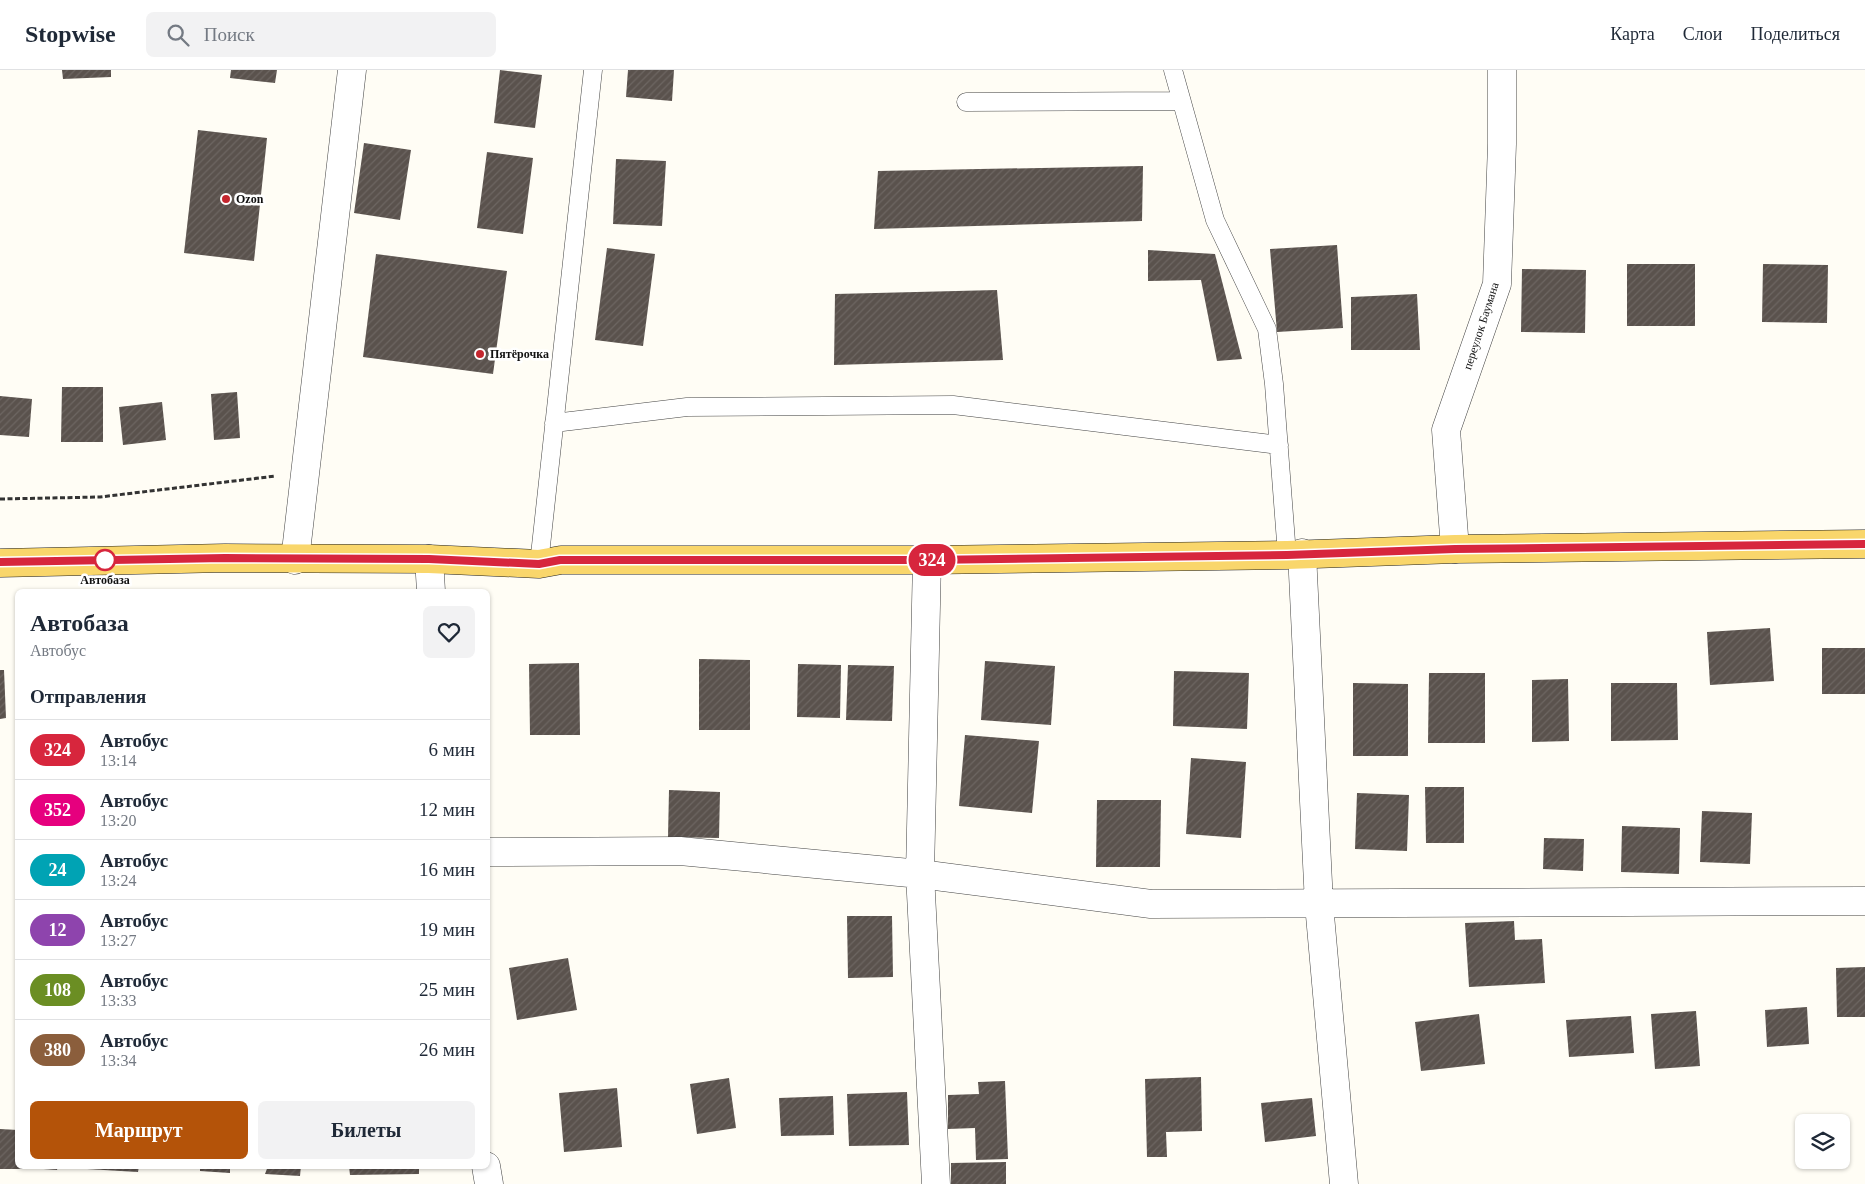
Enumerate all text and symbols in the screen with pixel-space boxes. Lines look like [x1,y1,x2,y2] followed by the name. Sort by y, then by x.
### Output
[146,12,496,57] search box
[25,21,116,47] text: Stopwise
[164,21,192,49] icon: search
[204,24,255,45] text: Поиск
[1610,24,1655,44] text: Карта
[1683,24,1722,44] text: Слои
[1750,24,1840,44] text: Поделиться
[236,192,264,206] place label: Ozon
[220,193,232,205] marker: Ozon
[1460,280,1502,371] street label: переулок Баумана
[490,347,549,361] place label: Пятёрочка
[474,348,486,360] marker: Пятёрочка
[903,544,961,576] line badge: 324
[94,549,116,571] marker: Автобаза
[919,550,946,570] text: 324
[80,573,130,587] place label: Автобаза
[423,606,475,658] button: heart
[30,610,129,636] text: Автобаза
[30,642,86,659] text: Автобус
[30,686,146,707] text: Отправления
[100,730,168,751] text: Автобус
[428,739,475,760] text: 6 мин
[44,740,71,760] text: 324
[100,752,136,769] text: 13:14
[100,790,168,811] text: Автобус
[419,799,475,820] text: 12 мин
[44,800,71,820] text: 352
[100,812,136,829] text: 13:20
[100,850,168,871] text: Автобус
[419,859,475,880] text: 16 мин
[49,860,67,880] text: 24
[100,872,136,889] text: 13:24
[100,910,168,931] text: Автобус
[419,919,475,940] text: 19 мин
[49,920,67,940] text: 12
[100,932,136,949] text: 13:27
[100,970,168,991] text: Автобус
[419,979,475,1000] text: 25 мин
[44,980,71,1000] text: 108
[100,992,136,1009] text: 13:33
[100,1030,168,1051] text: Автобус
[419,1039,475,1060] text: 26 мин
[44,1040,71,1060] text: 380
[100,1052,136,1069] text: 13:34
[30,1101,248,1159] button: Маршрут
[258,1101,475,1159] button: Билеты
[1795,1114,1850,1169] map controls
[1795,1114,1850,1169] button: layers

